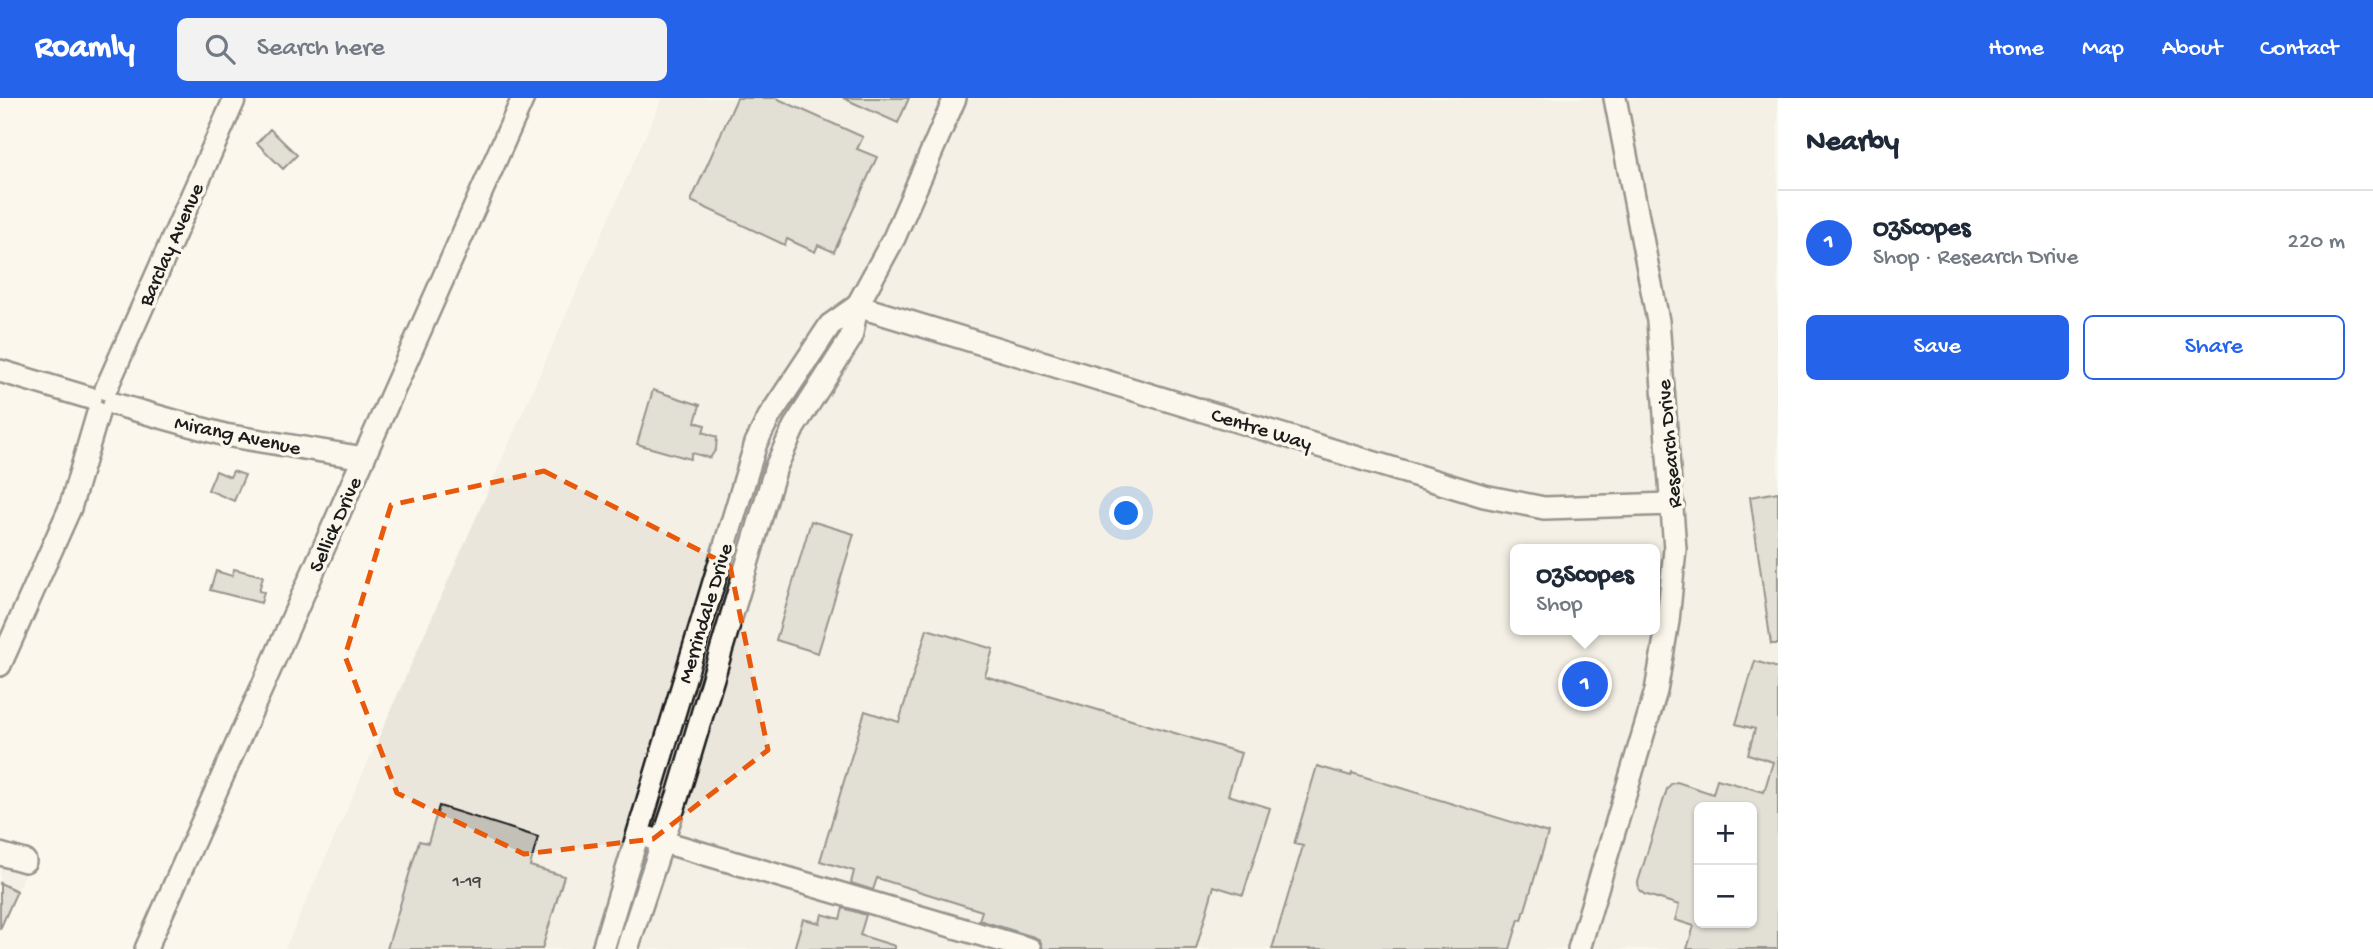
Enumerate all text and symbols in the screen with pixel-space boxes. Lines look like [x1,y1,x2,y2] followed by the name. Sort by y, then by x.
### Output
[177,18,667,81] search box
[35,30,135,68] text: Roamly
[201,30,239,68] icon: search
[257,34,385,65] text: Search here
[1988,35,2044,64] text: Home
[2082,35,2124,64] text: Map
[2162,35,2222,64] text: About
[2260,35,2338,64] text: Contact
[1806,126,1899,161] text: Nearby
[135,179,212,312] street label: Barclay Avenue
[1873,214,1970,245] text: OzScopes
[1824,229,1834,256] text: 1
[2288,229,2345,256] text: 220 m
[1873,245,2078,272] text: Shop · Research Drive
[1806,315,2069,380] button: Save
[2083,315,2345,380] button: Share
[1653,377,1690,509] street label: Research Drive
[1208,404,1314,458] street label: Centre Way
[172,412,304,463] street label: Mirang Avenue
[305,473,370,577] street label: Sellick Drive
[1109,496,1143,530] your location
[674,540,741,687] street label: Merrindale Drive
[1510,544,1660,635] popup
[1536,561,1634,592] text: OzScopes
[1536,592,1583,619] text: Shop
[1562,658,1608,710] pin: 1
[1694,802,1757,928] map controls
[1694,802,1757,865] button: +
[1694,865,1757,928] button: −
[451,872,482,893] house number: 1-19

